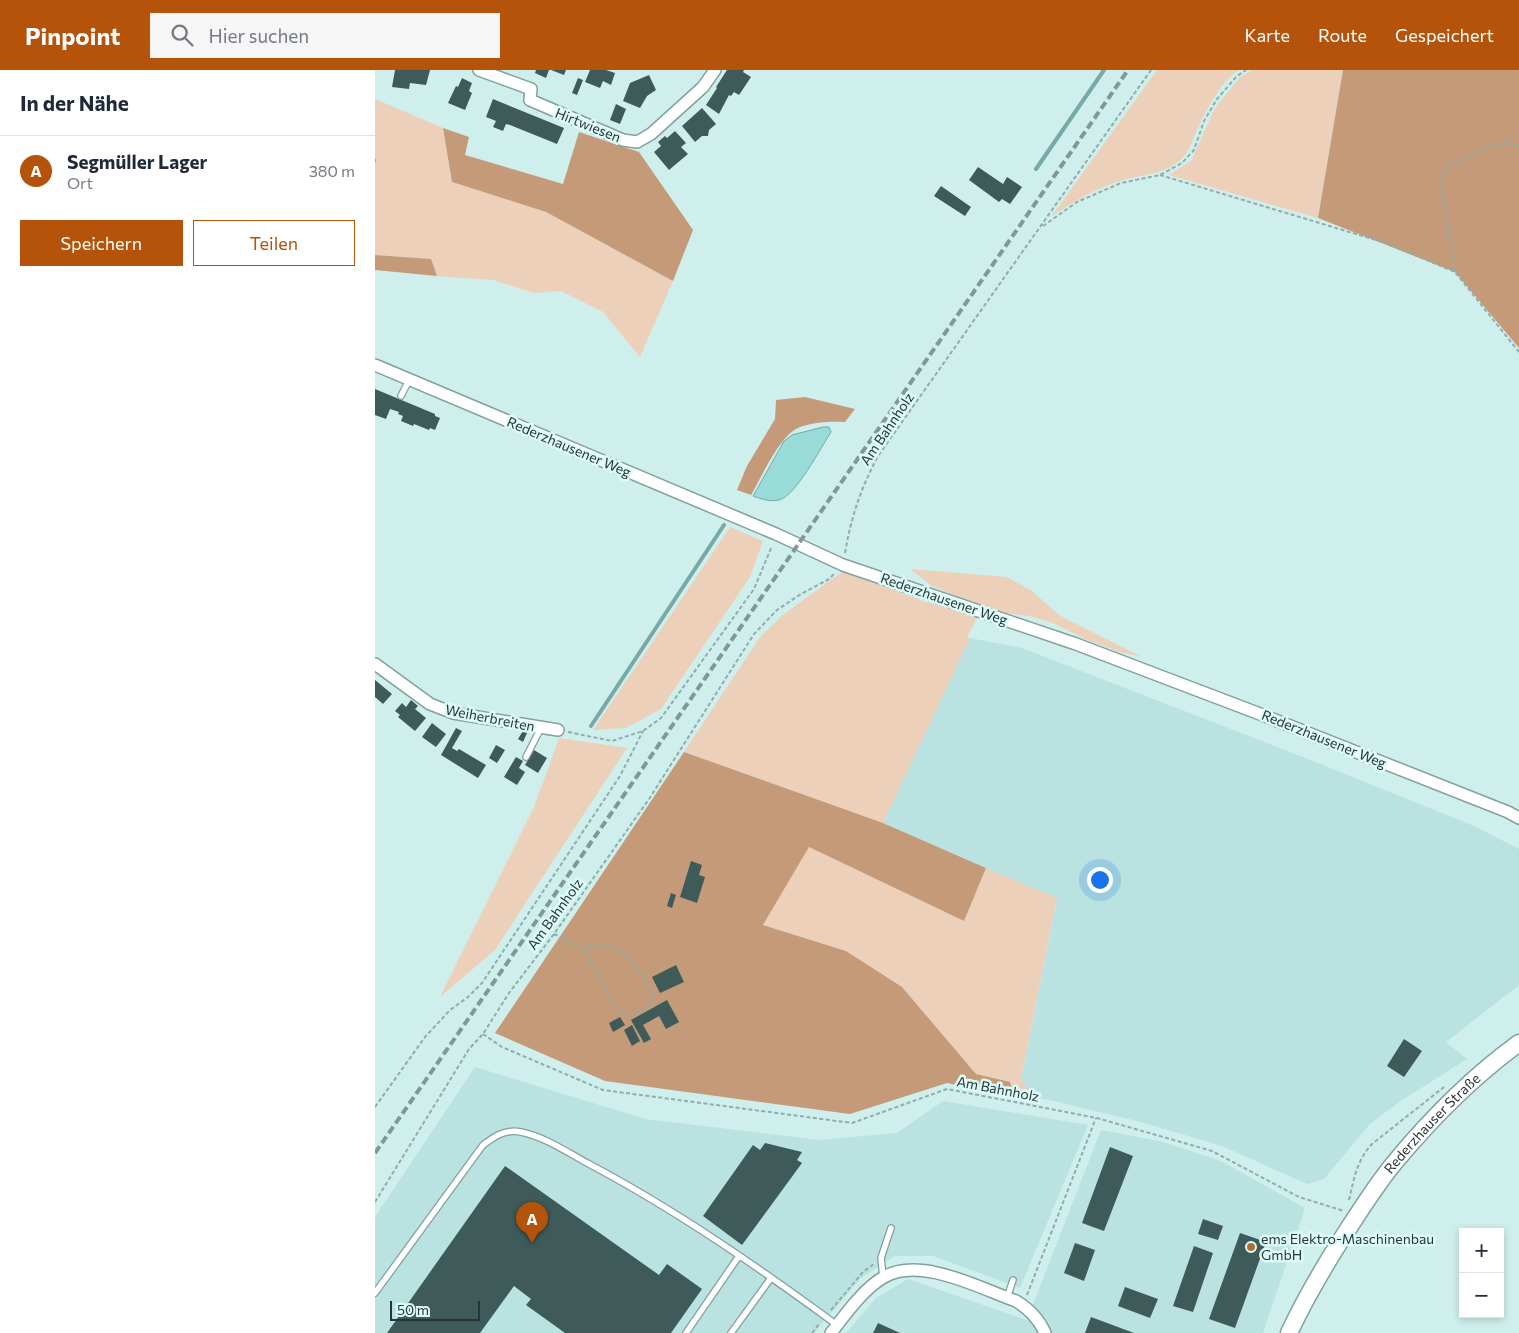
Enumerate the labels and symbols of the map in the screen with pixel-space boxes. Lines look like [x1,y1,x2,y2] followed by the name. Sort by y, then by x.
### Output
[553,104,624,145] street label: Hirtwiesen
[856,389,917,468] street label: Am Bahnholz
[505,413,634,481] street label: Rederzhausener Weg
[878,569,1010,628] street label: Rederzhausener Weg
[444,700,536,735] street label: Weiherbreiten
[1259,706,1390,772] street label: Rederzhausener Weg
[1087,867,1113,893] your location
[523,875,586,953] street label: Am Bahnholz
[1380,1069,1483,1177] street label: Rederzhauser Straße
[955,1072,1041,1105] street label: Am Bahnholz
[516,1202,548,1243] pin: A
[1261,1230,1434,1263] place label: ems Elektro-Maschinenbau GmbH
[1245,1241,1257,1253] marker: ems Elektro-Maschinenbau GmbH
[390,1298,480,1321] scale bar

